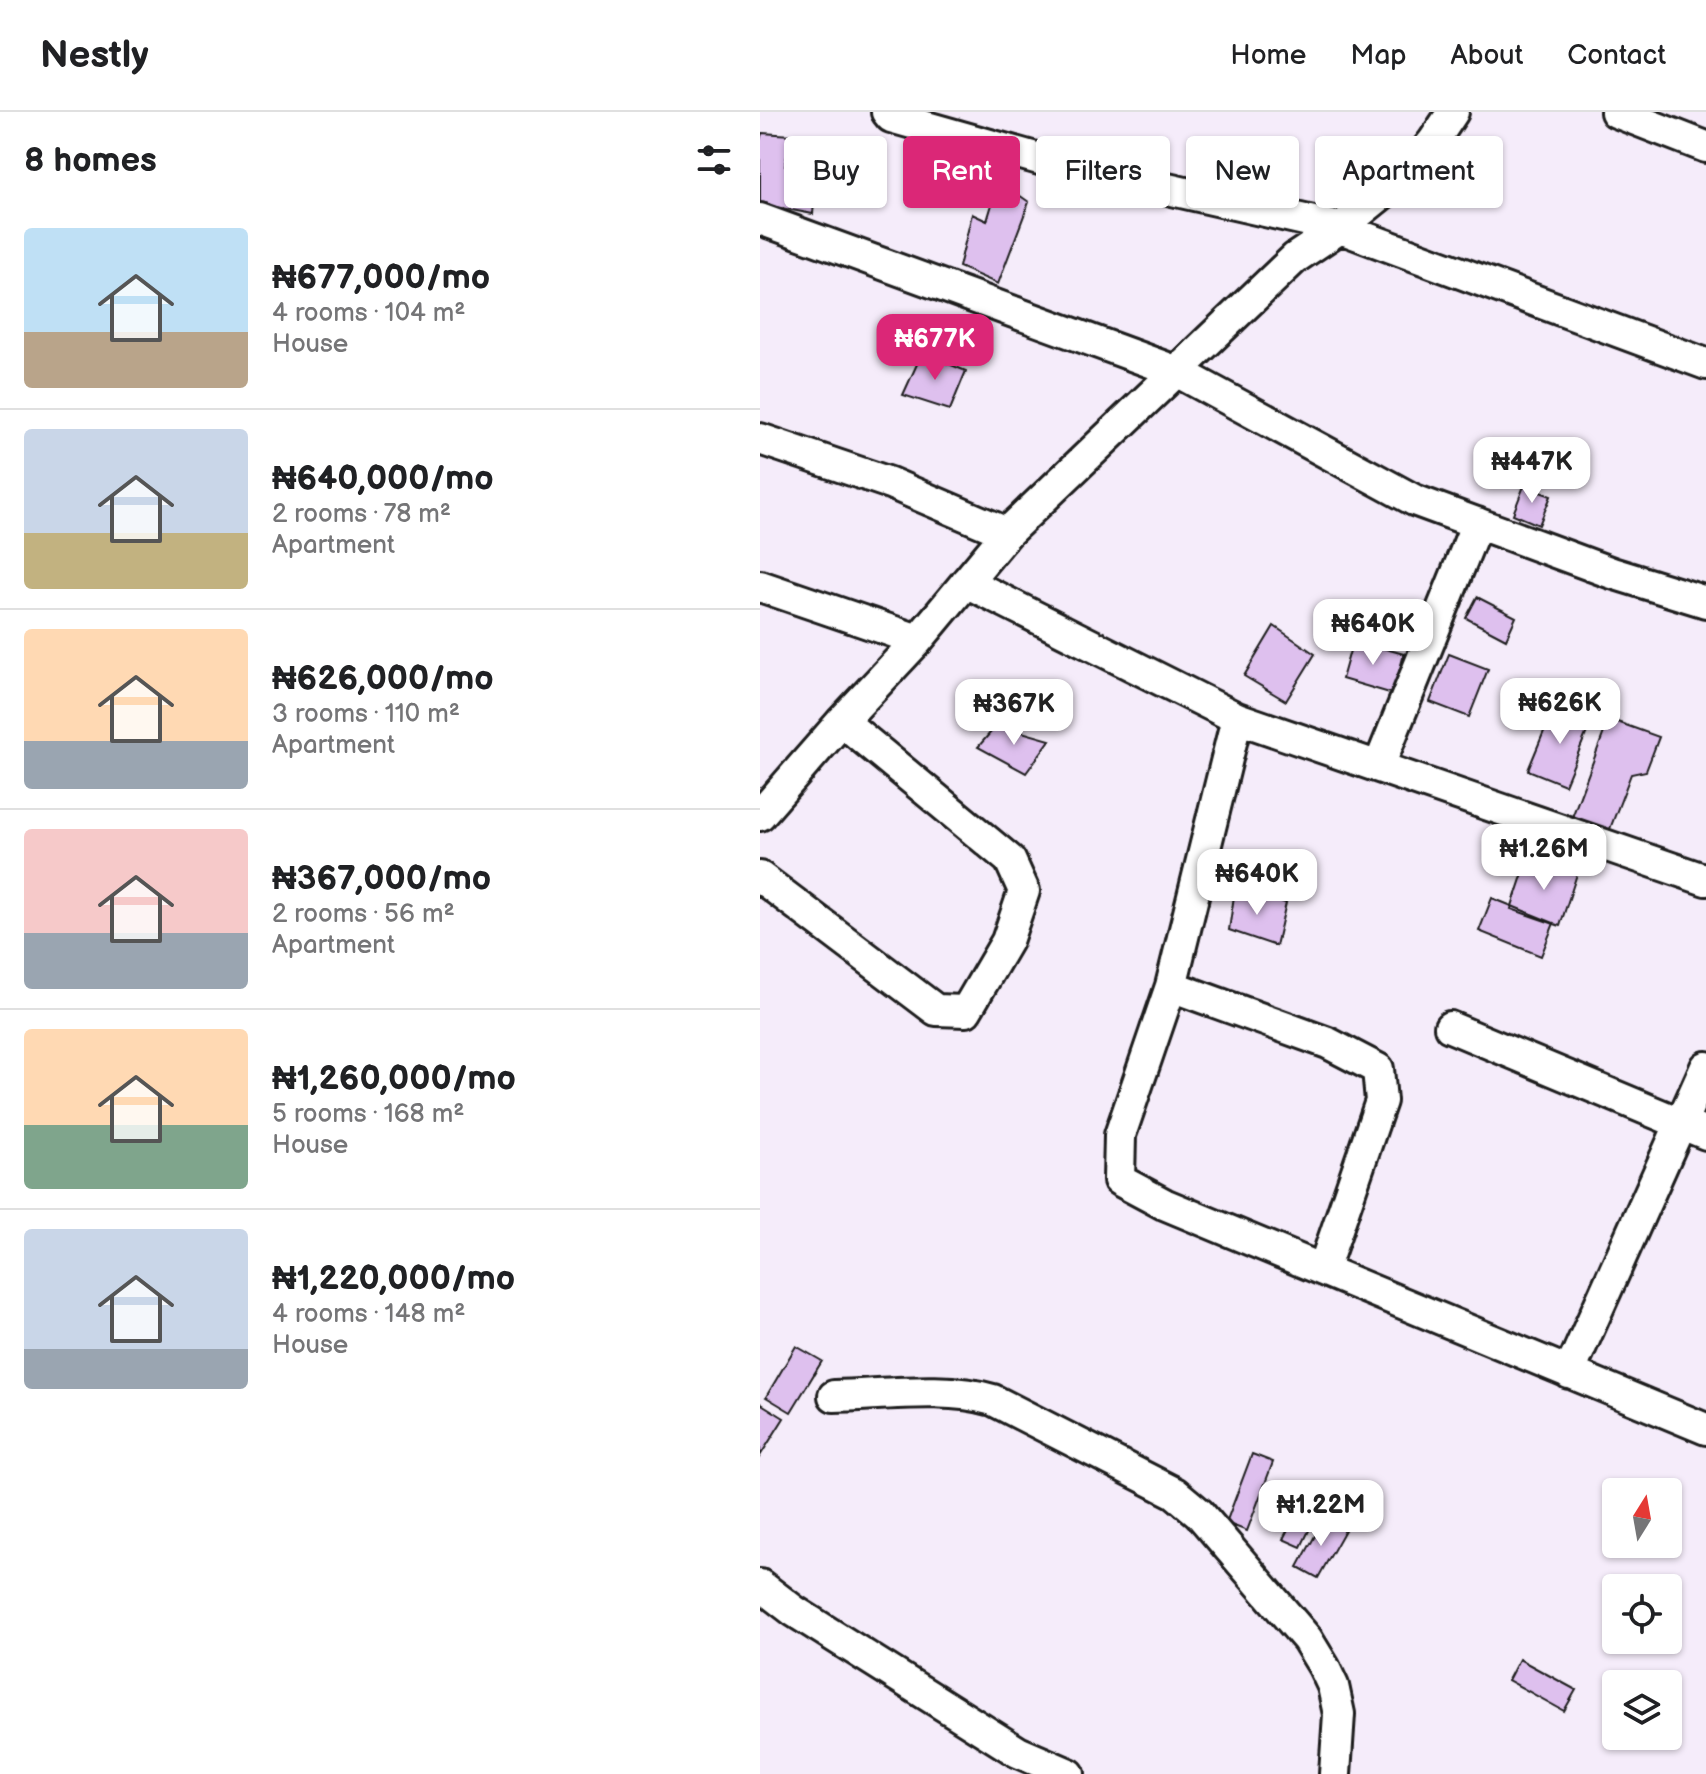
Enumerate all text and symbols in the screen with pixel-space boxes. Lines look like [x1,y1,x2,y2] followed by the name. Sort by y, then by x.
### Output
[40,33,149,78] text: Nestly
[1230,39,1306,72] text: Home
[1350,39,1407,72] text: Map
[1451,39,1523,72] text: About
[1567,39,1666,72] text: Contact
[784,136,887,208] chip: Buy
[903,136,1020,208] chip: Rent
[1036,136,1170,208] chip: Filters
[1186,136,1299,208] chip: New
[1315,136,1503,208] chip: Apartment
[692,138,736,182] icon: filters
[24,140,157,181] text: 8 homes
[272,257,490,298] text: ₦677,000/mo
[88,260,184,356] icon: home
[272,298,466,329] text: 4 rooms · 104 m²
[879,314,991,382] pin: ₦677K
[895,324,975,355] text: ₦677K
[272,329,348,360] text: House
[1476,437,1588,505] pin: ₦447K
[1491,447,1573,478] text: ₦447K
[272,458,494,499] text: ₦640,000/mo
[88,461,184,557] icon: home
[272,499,451,530] text: 2 rooms · 78 m²
[272,530,395,561] text: Apartment
[1317,599,1429,667] pin: ₦640K
[1331,609,1415,640] text: ₦640K
[272,658,494,699] text: ₦626,000/mo
[88,661,184,757] icon: home
[1504,678,1616,746] pin: ₦626K
[958,679,1070,747] pin: ₦367K
[1518,688,1602,719] text: ₦626K
[973,689,1055,720] text: ₦367K
[272,699,460,730] text: 3 rooms · 110 m²
[272,730,395,761] text: Apartment
[1479,824,1609,892] pin: ₦1.26M
[1499,834,1589,865] text: ₦1.26M
[1201,849,1313,917] pin: ₦640K
[272,858,491,899] text: ₦367,000/mo
[1215,859,1299,890] text: ₦640K
[88,861,184,957] icon: home
[272,899,455,930] text: 2 rooms · 56 m²
[272,930,395,961] text: Apartment
[272,1058,516,1099] text: ₦1,260,000/mo
[88,1061,184,1157] icon: home
[272,1099,465,1130] text: 5 rooms · 168 m²
[272,1130,348,1161] text: House
[272,1258,515,1299] text: ₦1,220,000/mo
[88,1261,184,1357] icon: home
[272,1299,465,1330] text: 4 rooms · 148 m²
[272,1330,348,1361] text: House
[1602,1478,1682,1558] north arrow
[1602,1478,1682,1750] map controls
[1256,1480,1386,1548] pin: ₦1.22M
[1276,1490,1366,1521] text: ₦1.22M
[1602,1574,1682,1654] button: locate
[1602,1670,1682,1750] button: layers

